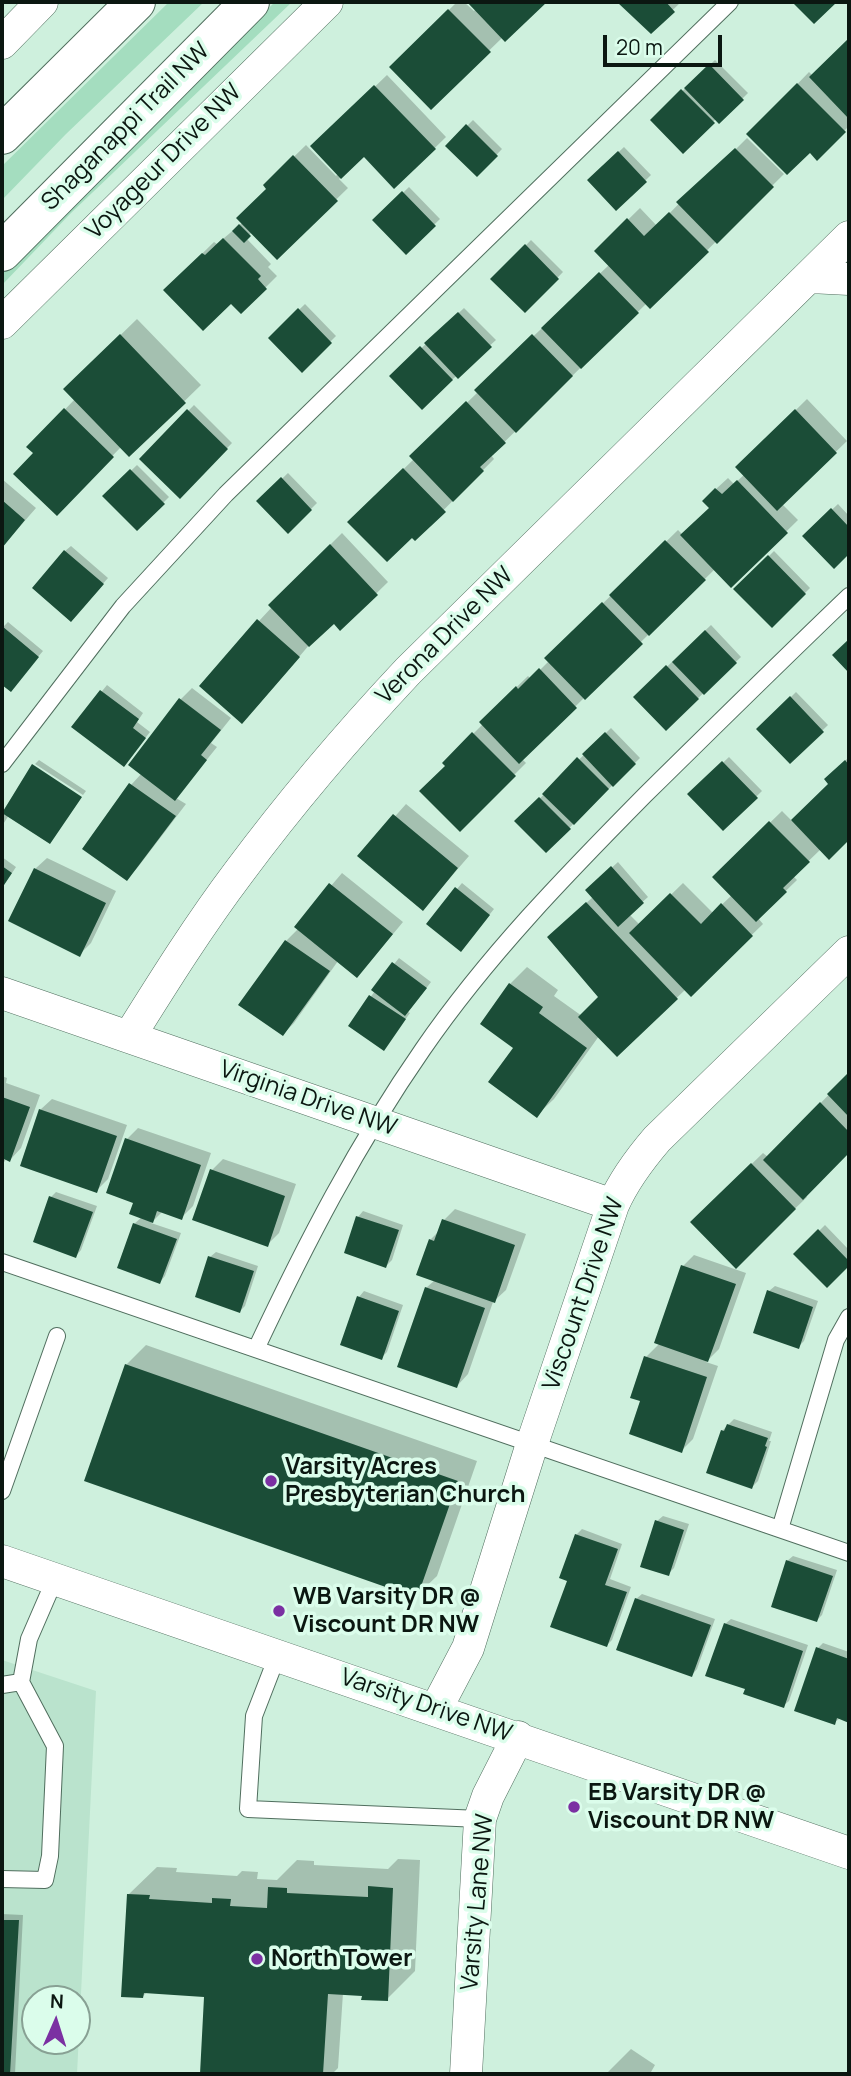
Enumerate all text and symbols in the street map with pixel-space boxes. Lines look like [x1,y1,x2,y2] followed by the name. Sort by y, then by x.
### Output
[606,21,725,65] scale bar
[616,33,663,61] text: 20 m
[36,37,216,217] street label: Shaganappi Trail NW
[80,78,248,246] street label: Voyageur Drive NW
[371,562,519,710] street label: Verona Drive NW
[216,1055,400,1143] street label: Virginia Drive NW
[537,1194,631,1394] street label: Viscount Drive NW
[285,1453,525,1509] place label: Varsity Acres Presbyterian Church
[263,1473,279,1489] marker: Varsity Acres Presbyterian Church
[293,1583,481,1639] place label: WB Varsity DR @ Viscount DR NW
[271,1603,287,1619] marker: WB Varsity DR @ Viscount DR NW
[336,1663,516,1749] street label: Varsity Drive NW
[588,1779,774,1835] place label: EB Varsity DR @ Viscount DR NW
[566,1799,582,1815] marker: EB Varsity DR @ Viscount DR NW
[456,1812,500,1992] street label: Varsity Lane NW
[271,1945,413,1973] place label: North Tower
[249,1951,265,1967] marker: North Tower
[21,1985,91,2055] north arrow
[49,1988,64,2014] text: N

